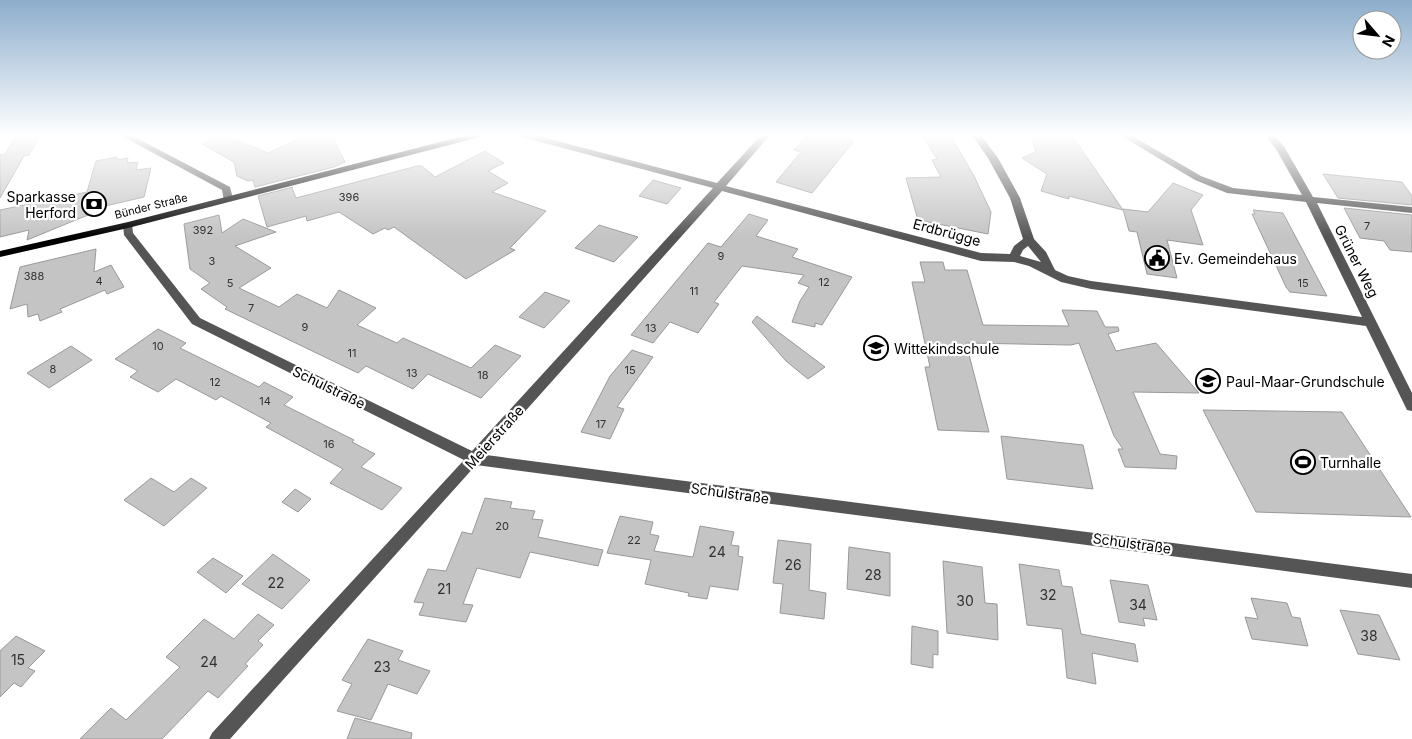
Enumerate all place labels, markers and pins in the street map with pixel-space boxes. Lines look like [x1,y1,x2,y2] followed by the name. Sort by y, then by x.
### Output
[6,188,76,221] place label: Sparkasse Herford
[81,191,107,217] bank icon: Sparkasse Herford
[1144,245,1170,271] public building icon: Ev. Gemeindehaus
[1174,250,1297,267] place label: Ev. Gemeindehaus
[863,335,889,361] school or university icon: Wittekindschule
[894,340,999,357] place label: Wittekindschule
[1195,368,1221,394] school or university icon: Paul-Maar-Grundschule
[1226,373,1385,390] place label: Paul-Maar-Grundschule
[1290,449,1316,475] sports icon: Turnhalle
[1320,454,1381,471] place label: Turnhalle

